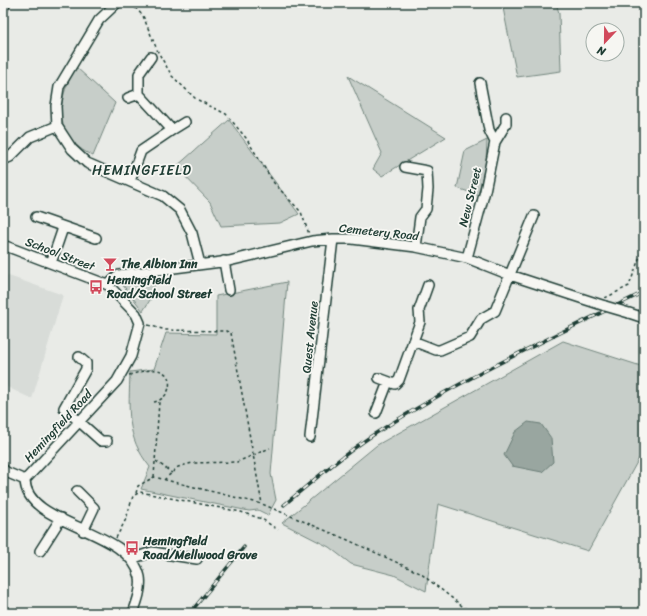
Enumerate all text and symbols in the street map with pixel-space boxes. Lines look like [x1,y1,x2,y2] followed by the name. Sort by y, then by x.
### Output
[585,22,625,62] north arrow
[594,40,609,61] text: N
[92,158,192,183] district label: HEMINGFIELD
[452,165,488,229] street label: New Street
[338,217,421,247] street label: Cemetery Road
[22,231,99,278] street label: School Street
[121,253,198,275] place label: The Albion Inn
[102,256,118,272] bar icon: The Albion Inn
[106,269,213,305] place label: Hemingfield Road/School Street
[88,279,104,295] bus stop icon: Hemingfield Road/School Street
[295,300,325,374] street label: Quest Avenue
[18,384,98,468] street label: Hemingfield Road
[142,530,258,566] place label: Hemingfield Road/Mellwood Grove
[124,540,140,556] bus stop icon: Hemingfield Road/Mellwood Grove

